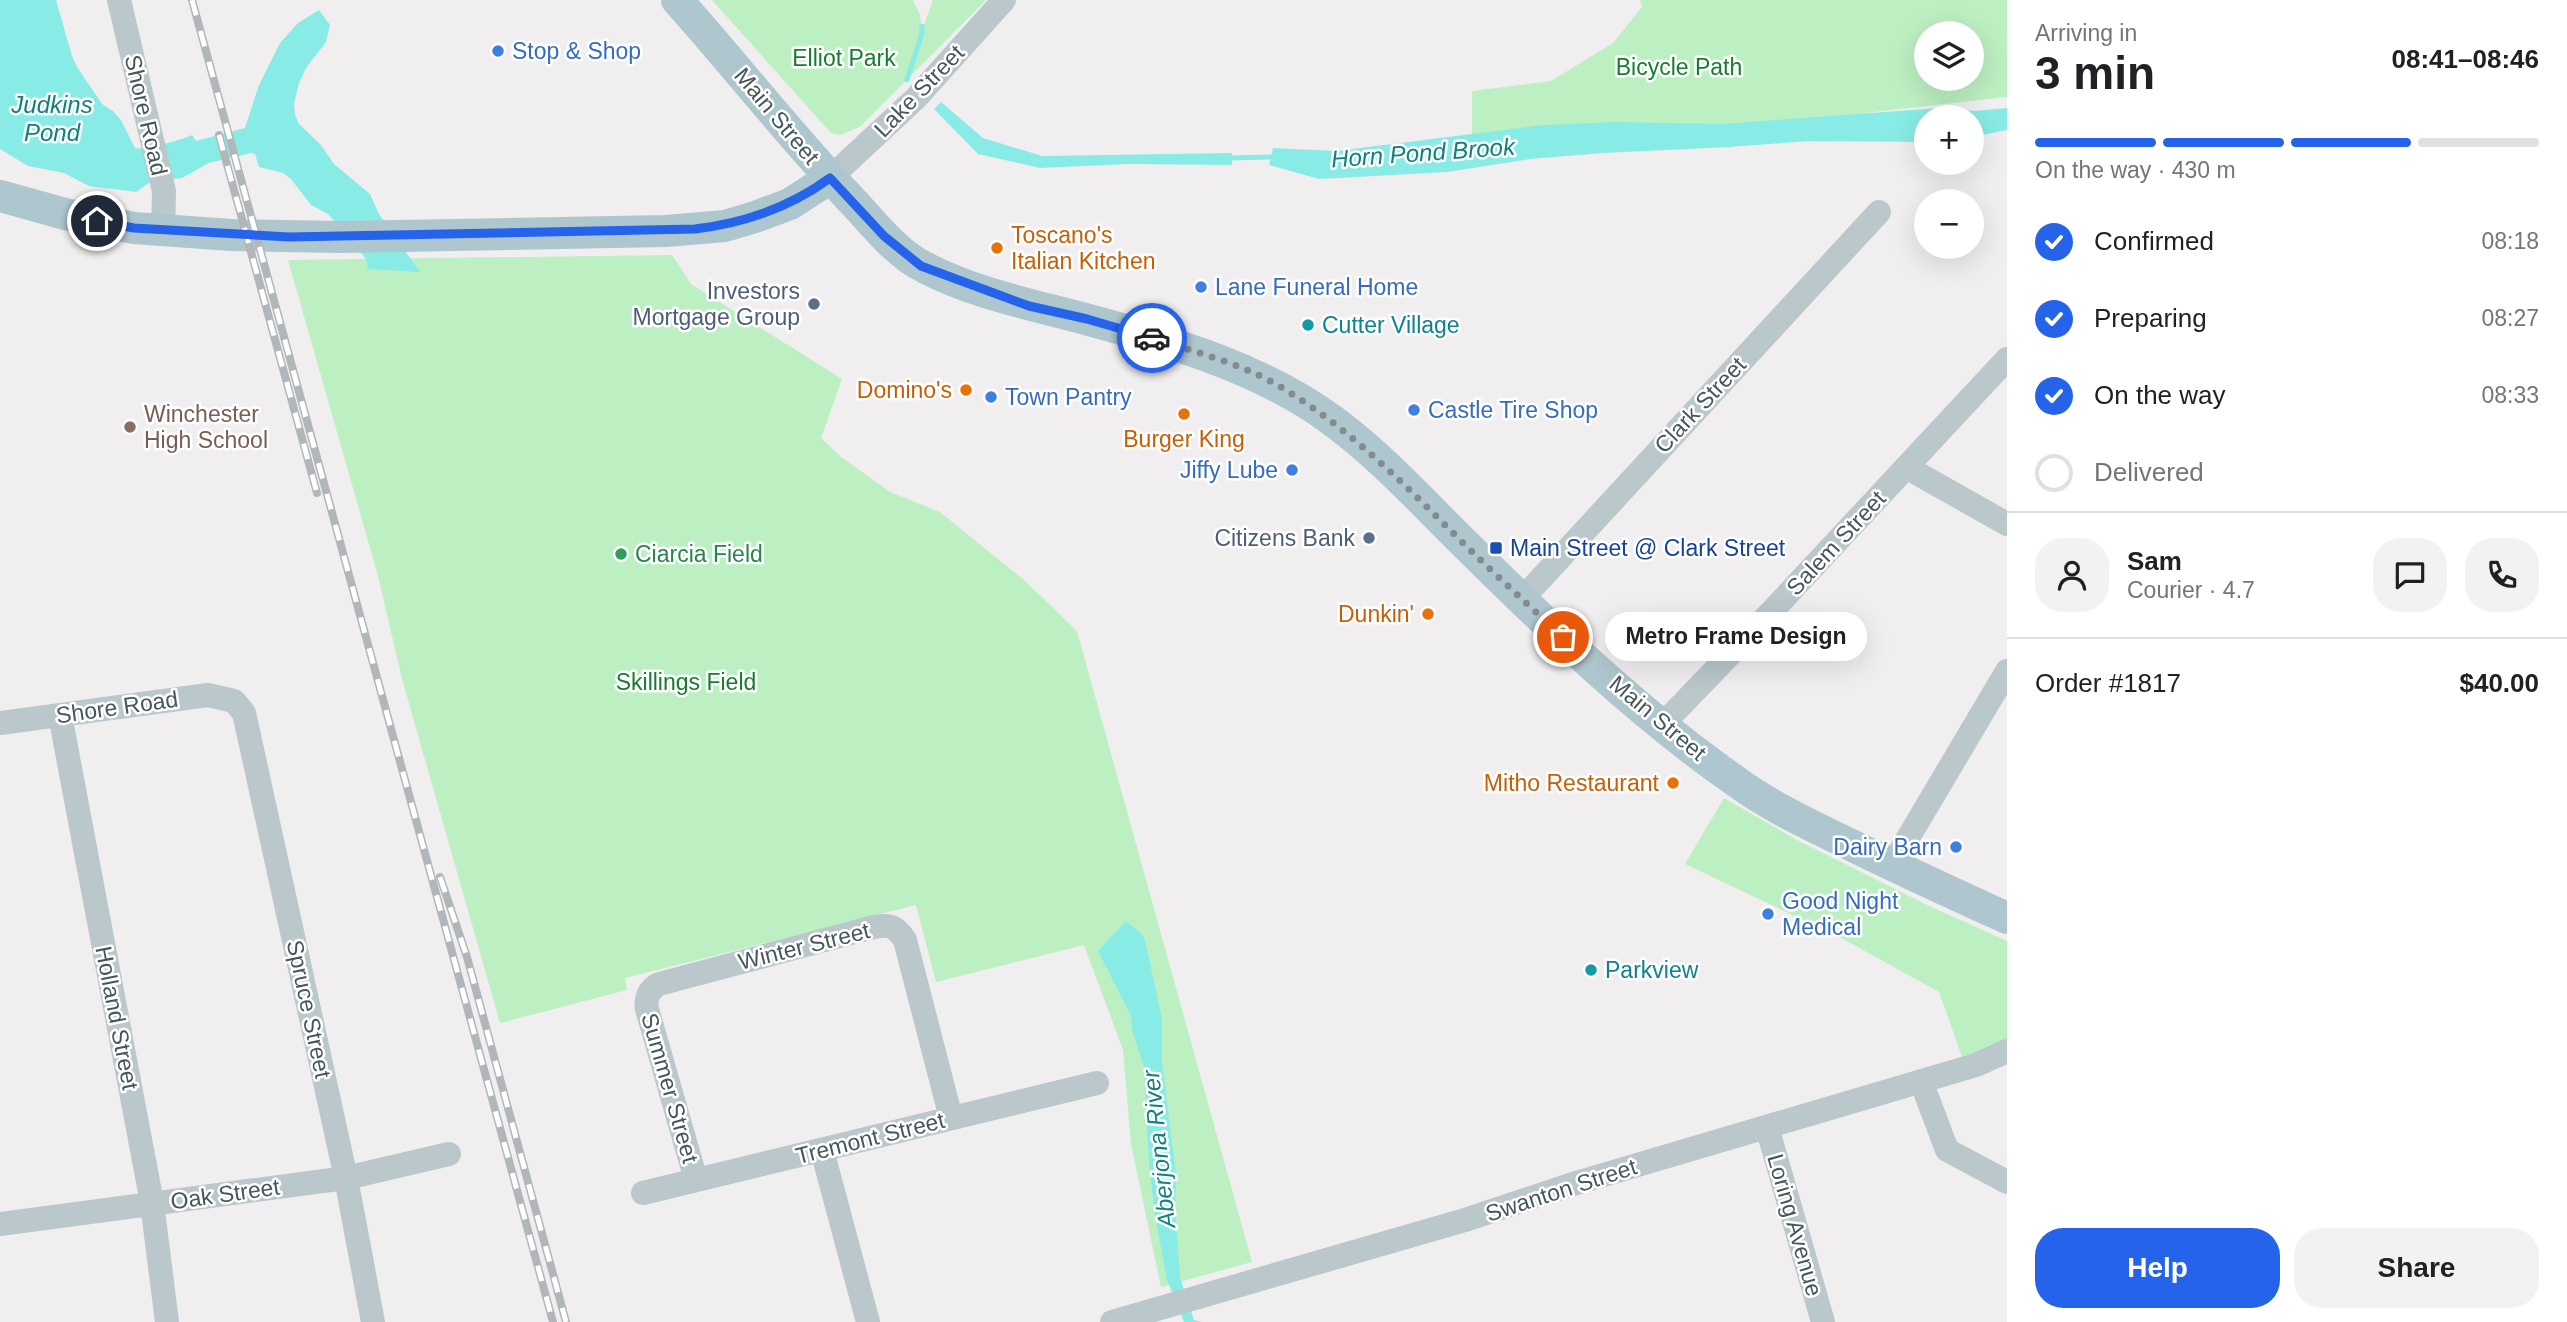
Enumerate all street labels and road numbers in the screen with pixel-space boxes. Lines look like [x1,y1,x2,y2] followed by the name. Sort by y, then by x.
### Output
[869,39,970,142] street label: Lake Street
[120,52,172,178] street label: Shore Road
[729,63,825,170] street label: Main Street
[1649,351,1751,458] street label: Clark Street
[1781,485,1891,600] street label: Salem Street
[1605,670,1712,766] street label: Main Street
[54,686,180,728] street label: Shore Road
[736,917,873,975] street label: Winter Street
[282,938,336,1081] street label: Spruce Street
[90,944,144,1093] street label: Holland Street
[636,1010,704,1167] street label: Summer Street
[793,1107,948,1169] street label: Tremont Street
[1762,1151,1828,1299] street label: Loring Avenue
[1482,1153,1640,1227] street label: Swanton Street
[169,1173,282,1215] street label: Oak Street

